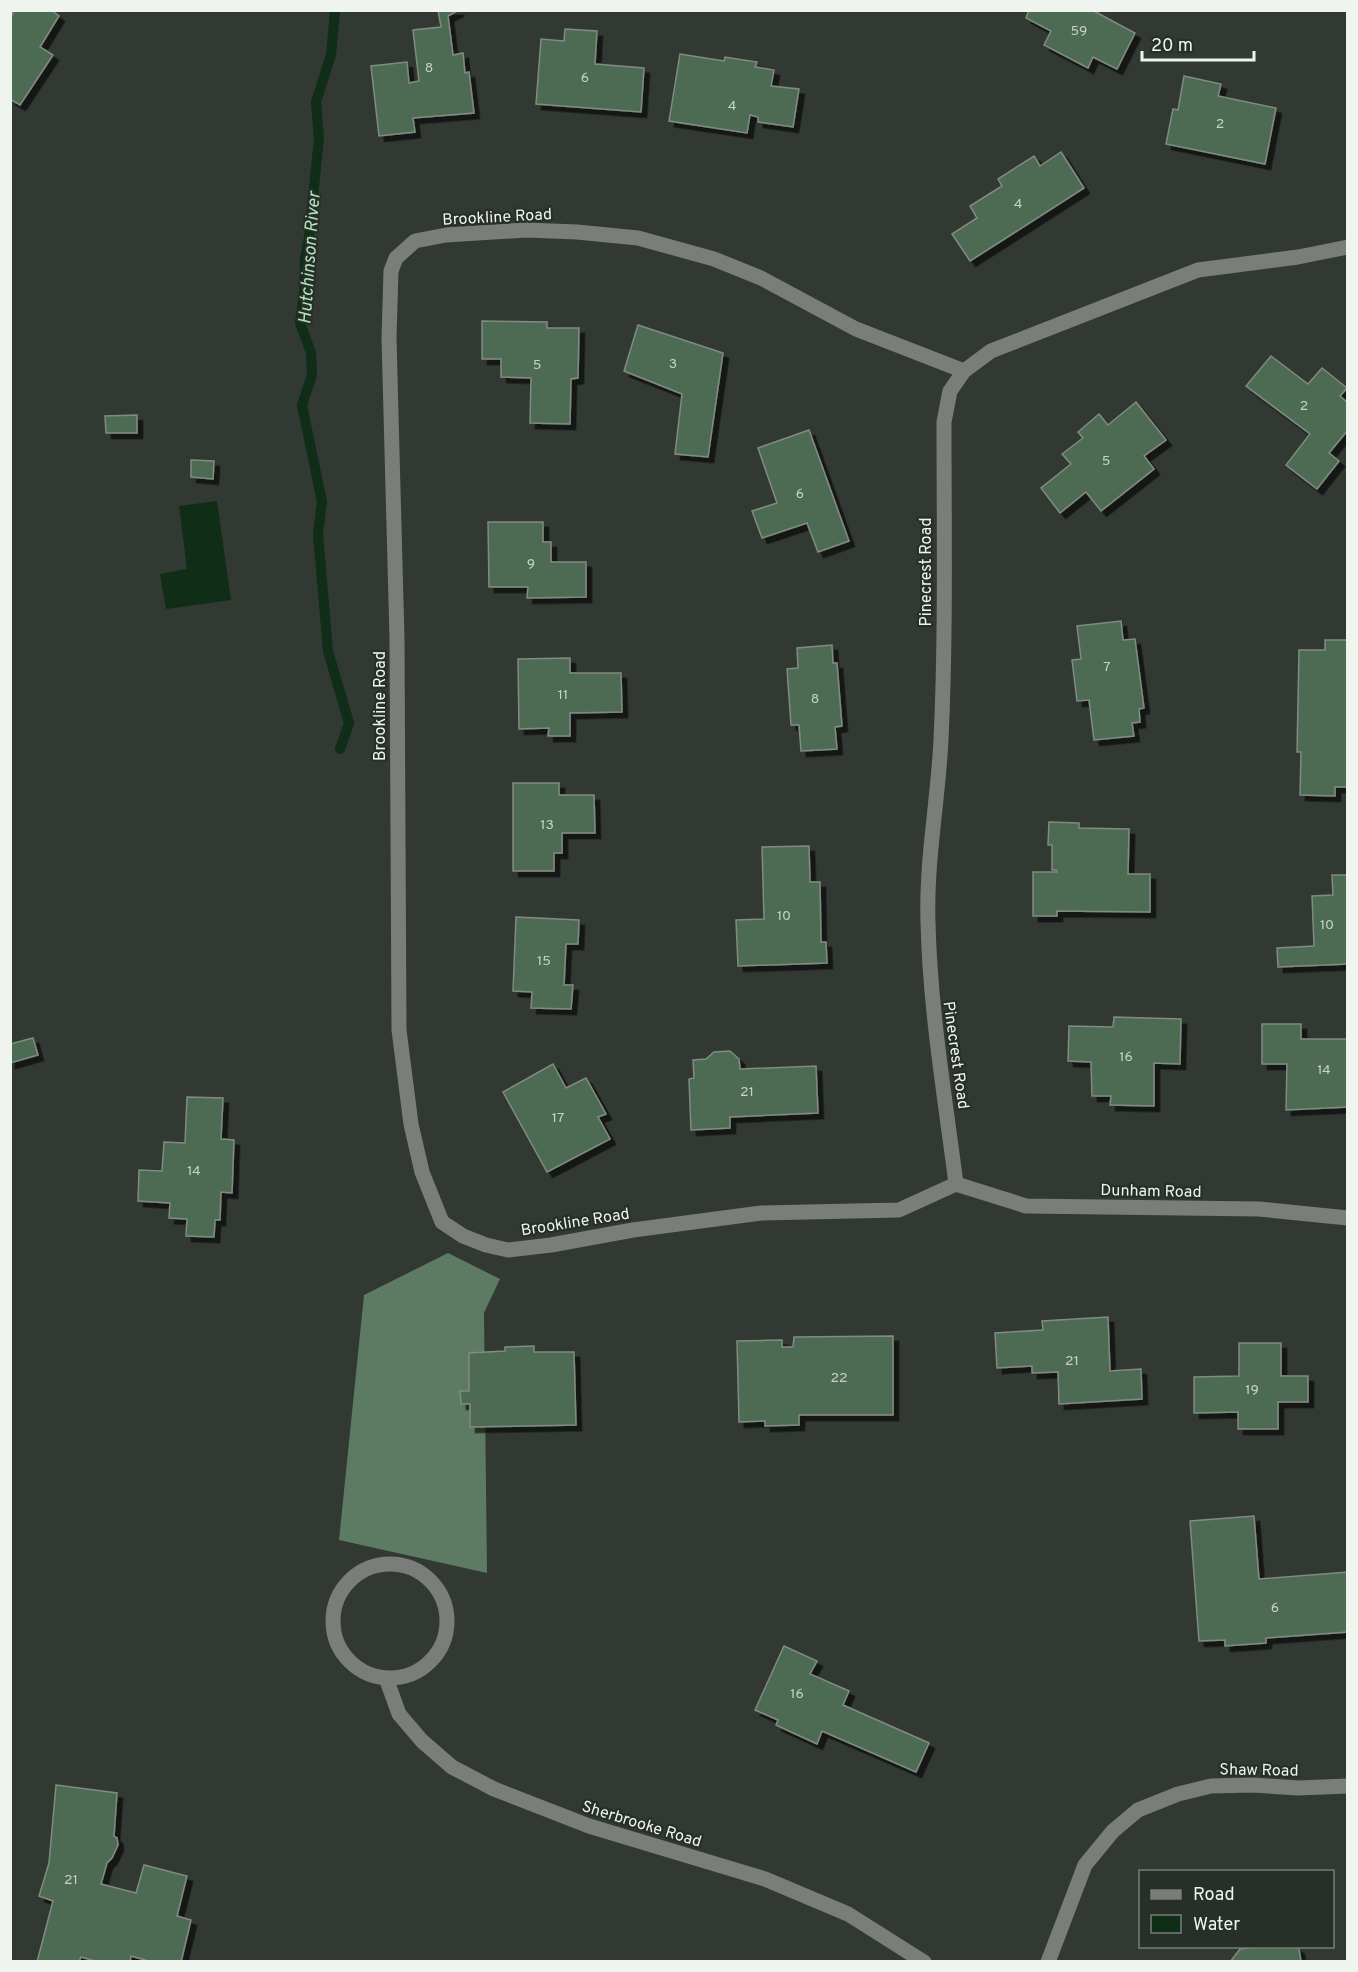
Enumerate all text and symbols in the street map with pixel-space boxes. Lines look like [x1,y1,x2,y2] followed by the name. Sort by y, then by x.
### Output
[1071,23,1087,40] house number: 59
[1142,24,1254,62] scale bar
[1151,35,1193,58] text: 20 m
[425,60,433,77] house number: 8
[581,70,589,87] house number: 6
[728,98,736,115] house number: 4
[1216,116,1224,133] house number: 2
[294,189,327,325] water label: Hutchinson River
[1014,196,1022,213] house number: 4
[442,205,552,231] street label: Brookline Road
[669,356,677,373] house number: 3
[533,357,541,374] house number: 5
[1300,398,1308,415] house number: 2
[1102,453,1110,470] house number: 5
[796,486,804,503] house number: 6
[917,518,937,626] street label: Pinecrest Road
[527,556,535,573] house number: 9
[371,651,391,761] street label: Brookline Road
[1103,659,1111,676] house number: 7
[558,687,568,704] house number: 11
[811,691,819,708] house number: 8
[540,817,554,834] house number: 13
[777,908,791,925] house number: 10
[1320,917,1334,934] house number: 10
[537,953,551,970] house number: 15
[938,1000,972,1111] street label: Pinecrest Road
[1119,1049,1133,1066] house number: 16
[1317,1062,1331,1079] house number: 14
[740,1084,754,1101] house number: 21
[552,1110,564,1127] house number: 17
[187,1163,201,1180] house number: 14
[1100,1181,1202,1203] street label: Dunham Road
[519,1205,631,1241] street label: Brookline Road
[1065,1353,1079,1370] house number: 21
[830,1370,848,1387] house number: 22
[1245,1382,1259,1399] house number: 19
[1271,1600,1279,1617] house number: 6
[790,1686,804,1703] house number: 16
[1219,1760,1299,1782] street label: Shaw Road
[579,1797,704,1853] street label: Sherbrooke Road
[1139,1870,1334,1948] legend
[64,1872,78,1889] house number: 21
[1193,1884,1235,1907] text: Road
[1193,1914,1240,1937] text: Water

